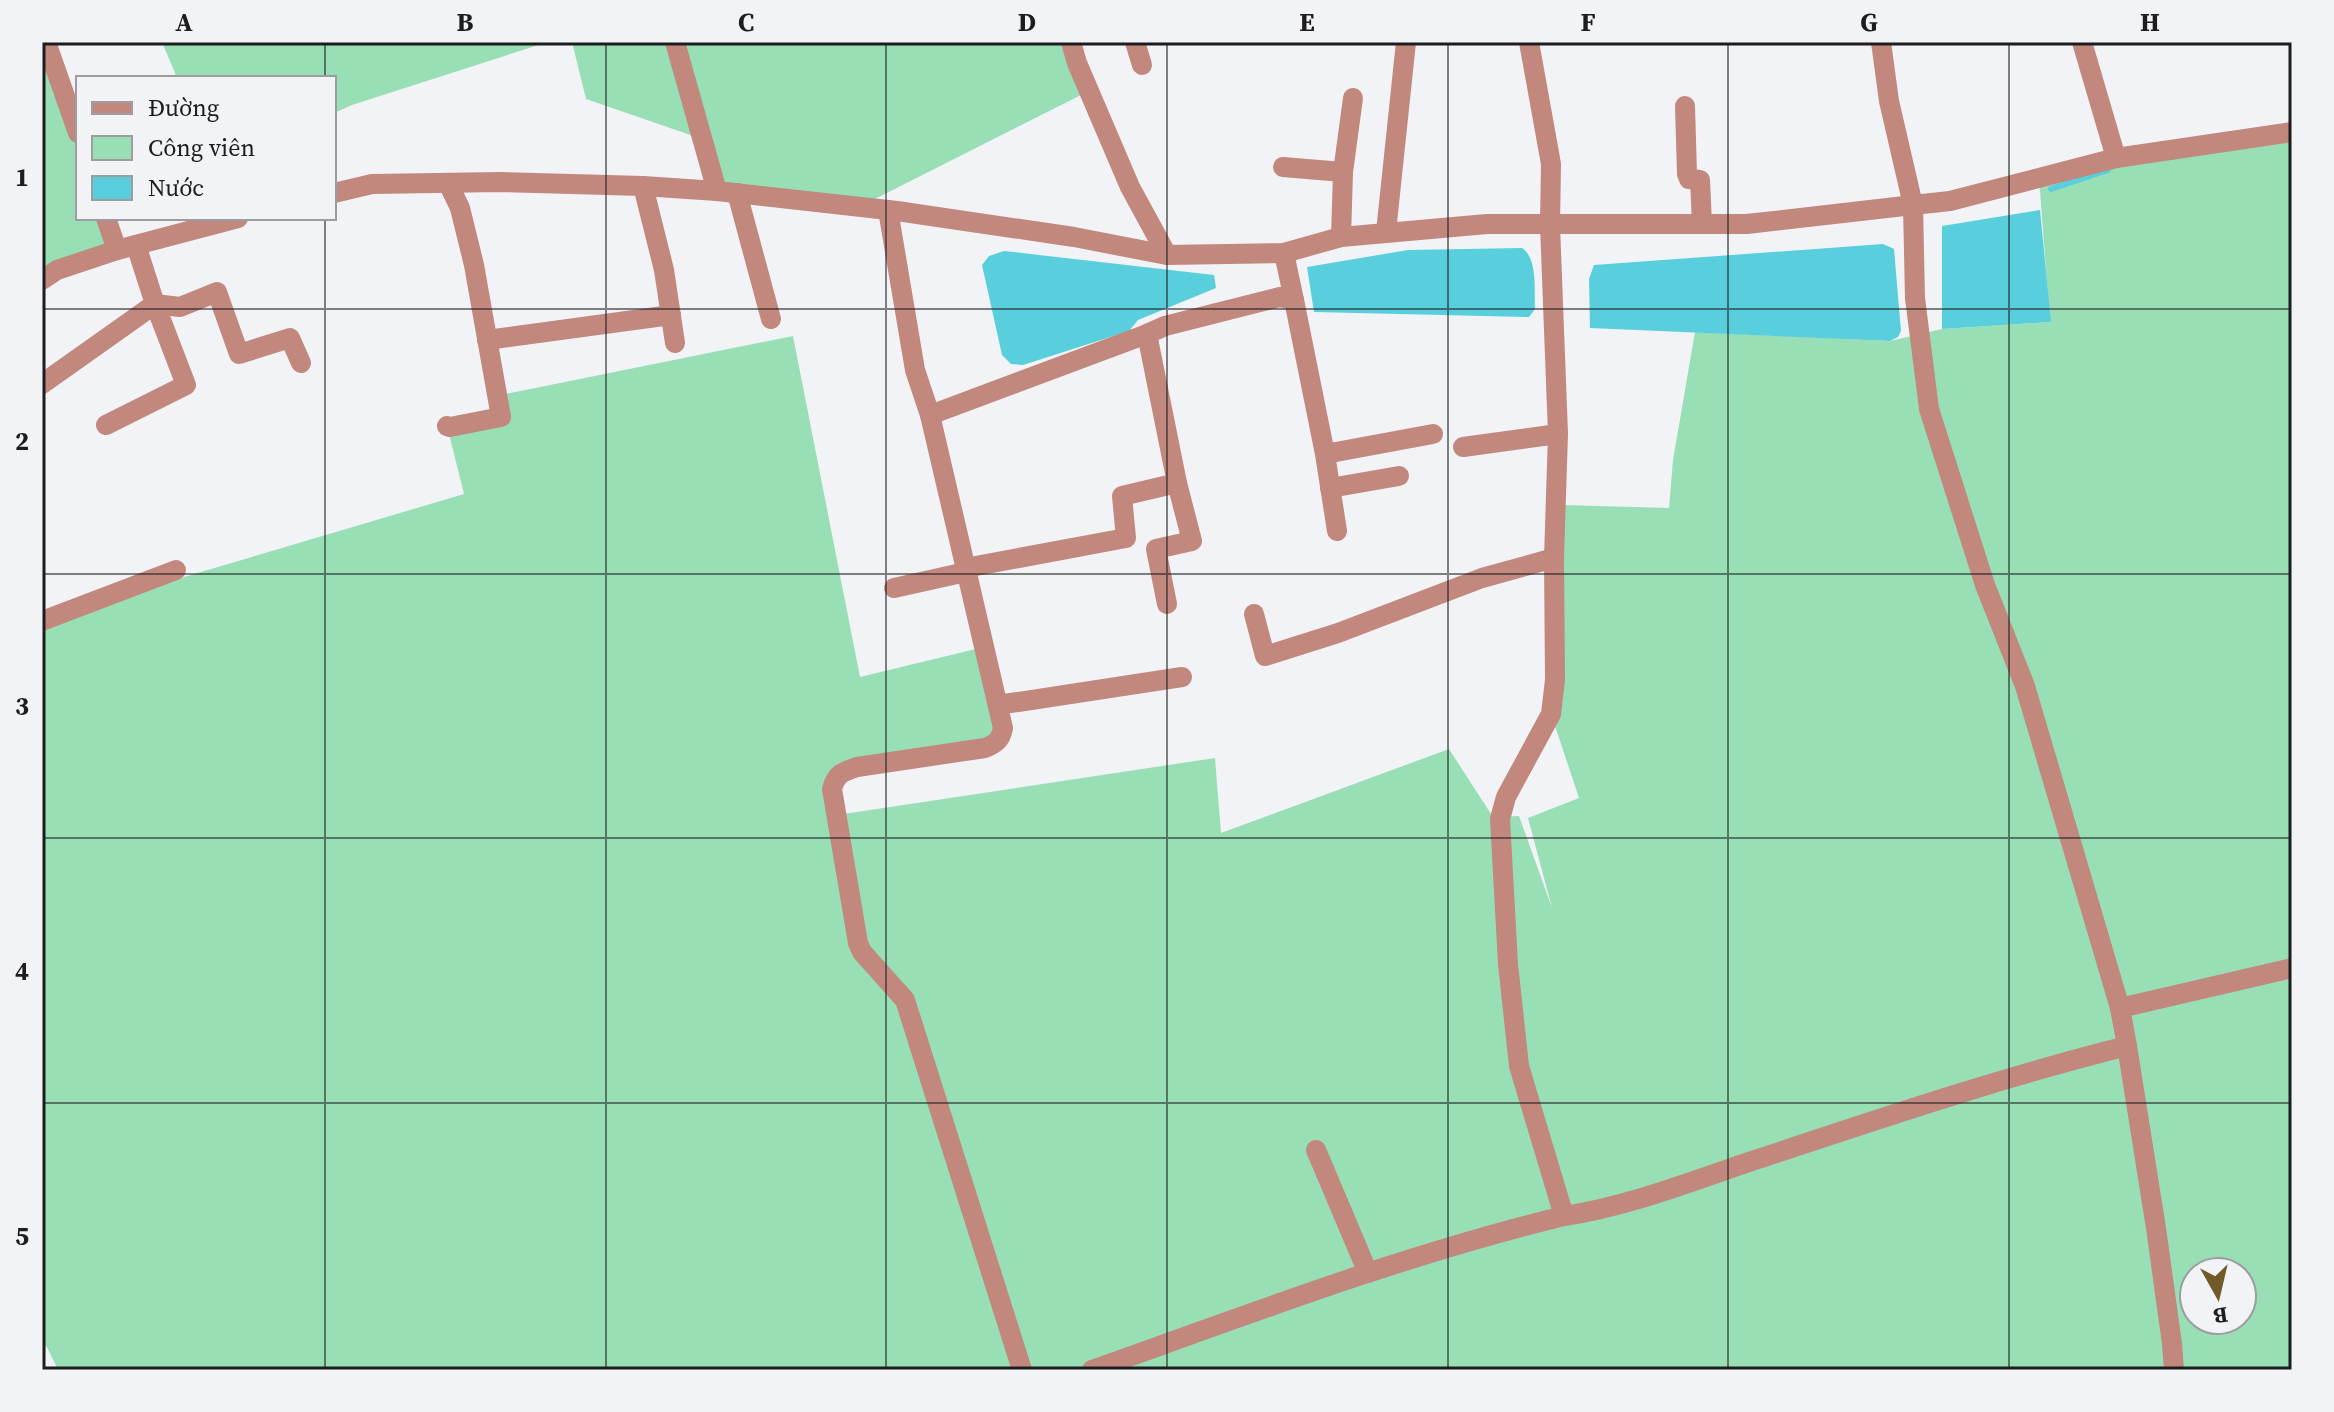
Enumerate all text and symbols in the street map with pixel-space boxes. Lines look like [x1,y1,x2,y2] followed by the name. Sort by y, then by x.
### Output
[175,4,193,40] text: A
[457,4,474,40] text: B
[738,4,754,40] text: C
[1018,4,1036,40] text: D
[1299,4,1315,40] text: E
[1580,4,1596,40] text: F
[1860,4,1878,40] text: G
[2140,4,2160,40] text: H
[76,76,336,220] legend
[148,91,219,124] text: Đường
[148,131,255,164] text: Công viên
[15,159,29,195] text: 1
[148,171,204,204] text: Nước
[15,423,29,459] text: 2
[15,688,29,724] text: 3
[15,953,29,989] text: 4
[15,1218,29,1254] text: 5
[2178,1256,2258,1336] north arrow
[2212,1300,2230,1332] text: B

